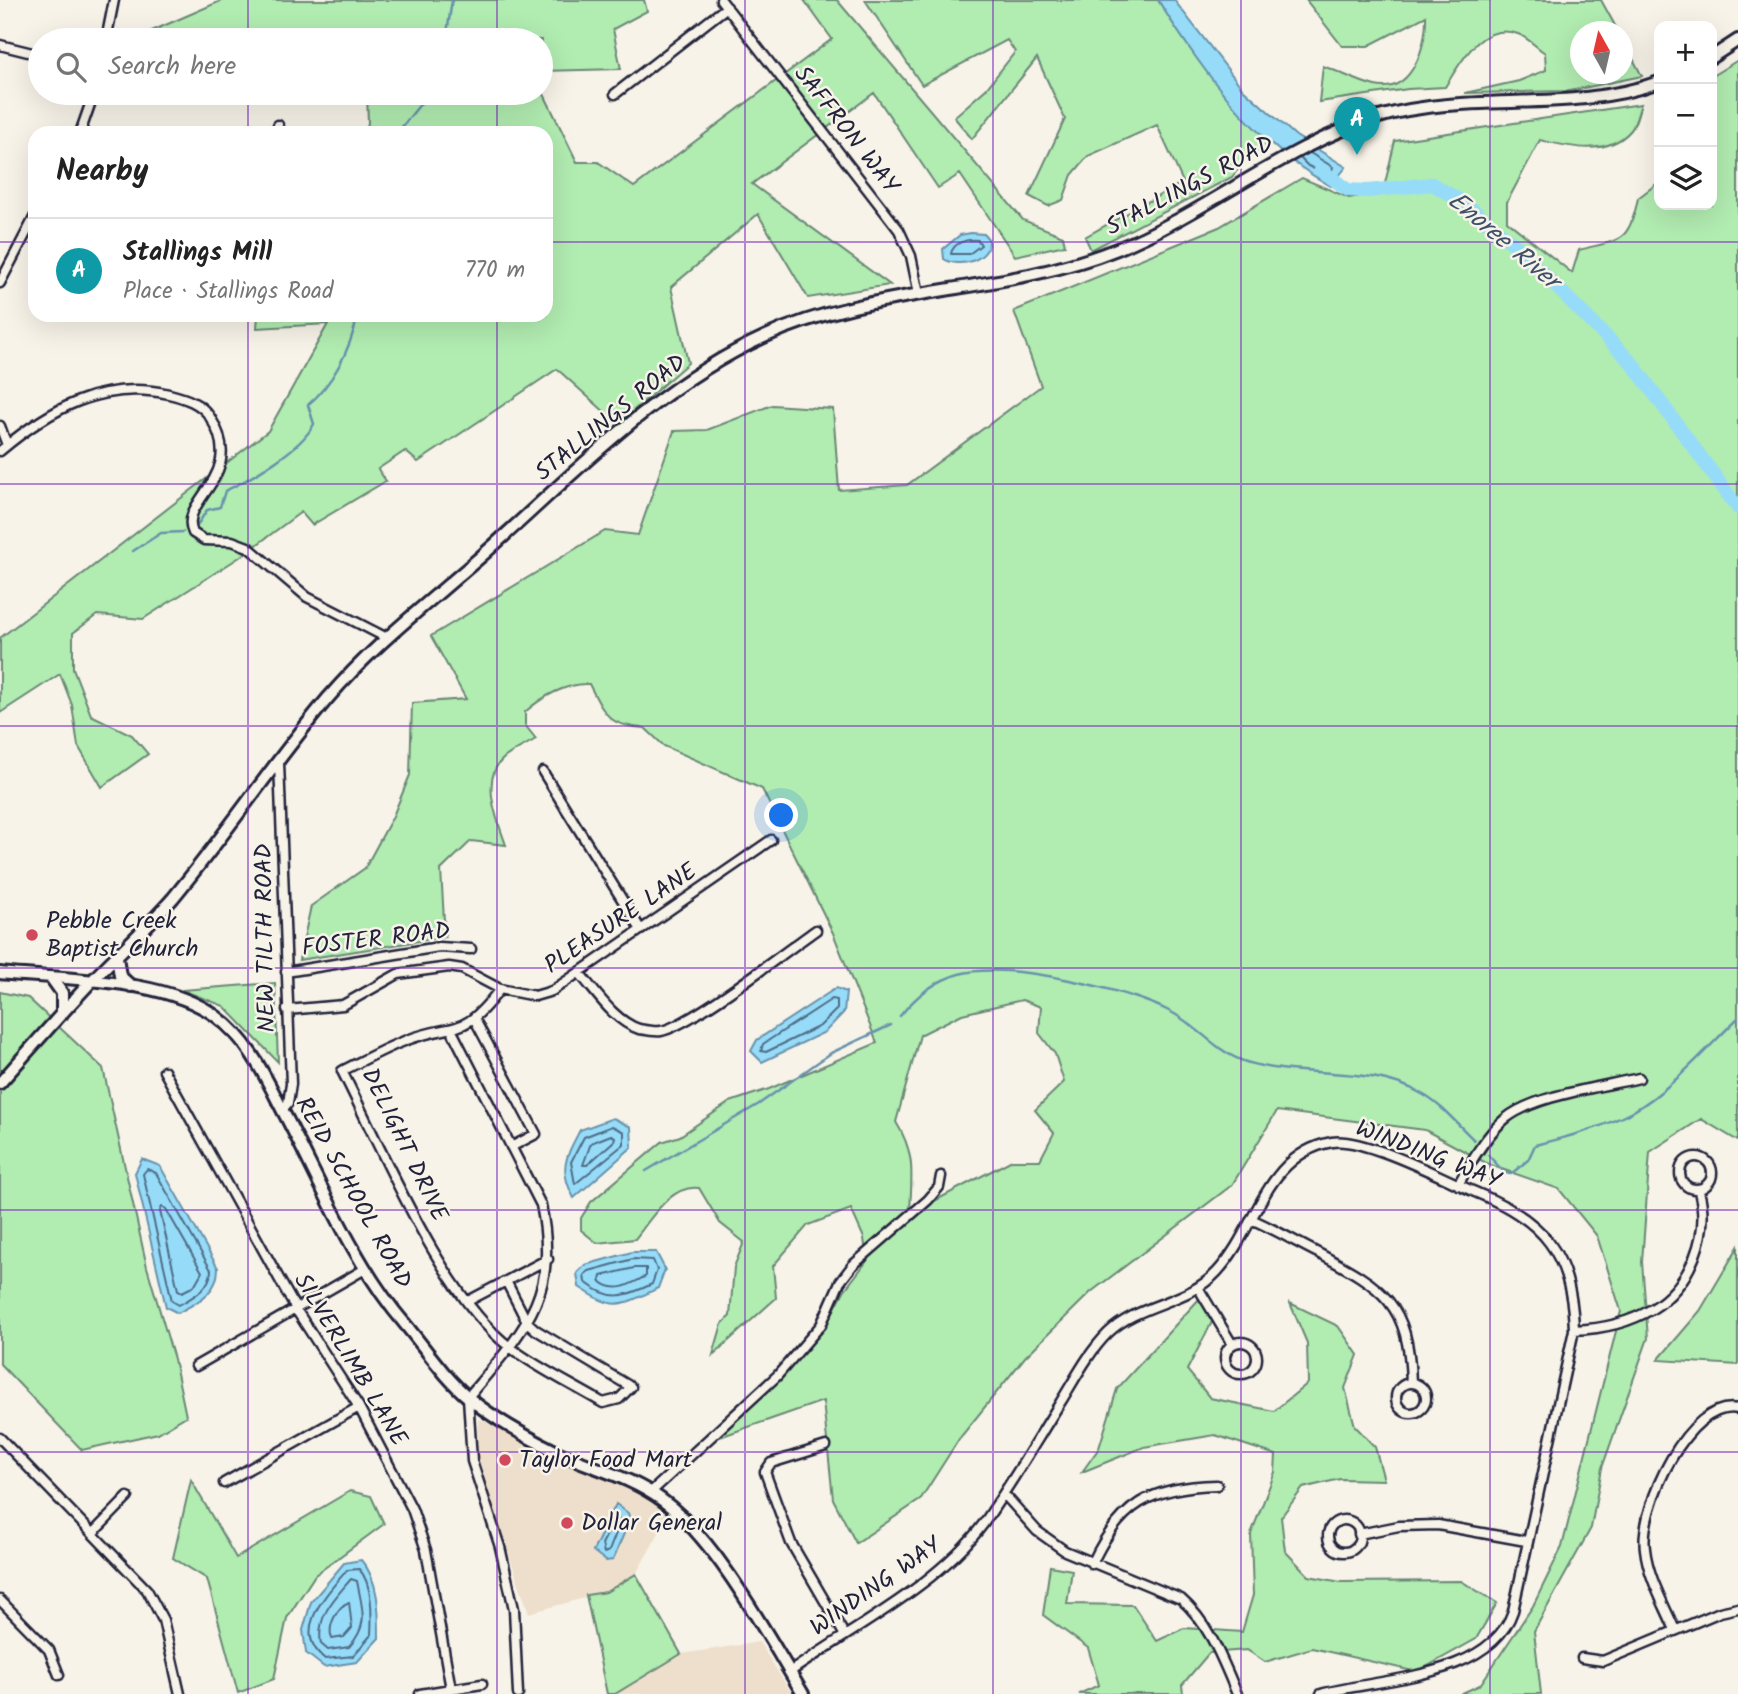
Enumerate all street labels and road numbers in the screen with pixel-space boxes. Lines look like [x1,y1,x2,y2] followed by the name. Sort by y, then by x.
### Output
[783,57,910,204] street label: SAFFRON WAY
[1099,125,1281,247] street label: STALLINGS ROAD
[526,344,696,492] street label: STALLINGS ROAD
[245,843,287,1033] street label: NEW TILTH ROAD
[537,853,706,985] street label: PLEASURE LANE
[300,912,452,968] street label: FOSTER ROAD
[350,1061,459,1229] street label: DELIGHT DRIVE
[284,1090,422,1296] street label: REID SCHOOL ROAD
[1350,1109,1508,1201] street label: WINDING WAY
[283,1266,418,1455] street label: SILVERLIMB LANE
[802,1526,951,1647] street label: WINDING WAY

